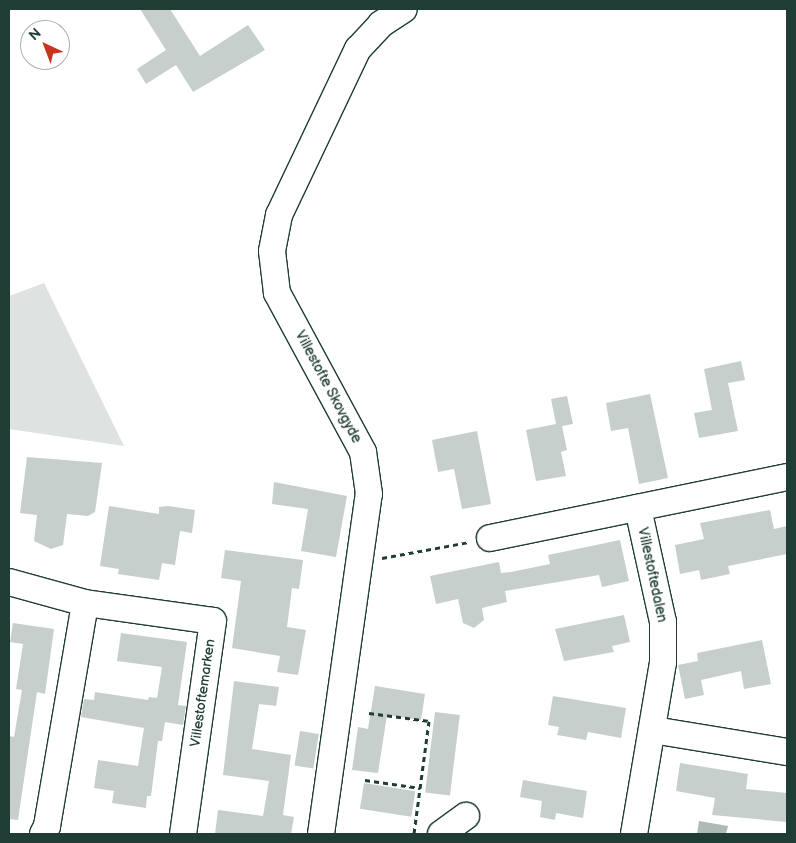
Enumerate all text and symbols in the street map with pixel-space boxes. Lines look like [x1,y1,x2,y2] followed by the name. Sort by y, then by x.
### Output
[20,20,70,70] north arrow
[25,25,45,44] text: N
[291,328,365,446] street label: Villestofte Skovgyde
[634,526,670,624] street label: Villestoftedalen
[187,638,219,748] street label: Villestoftemarken

